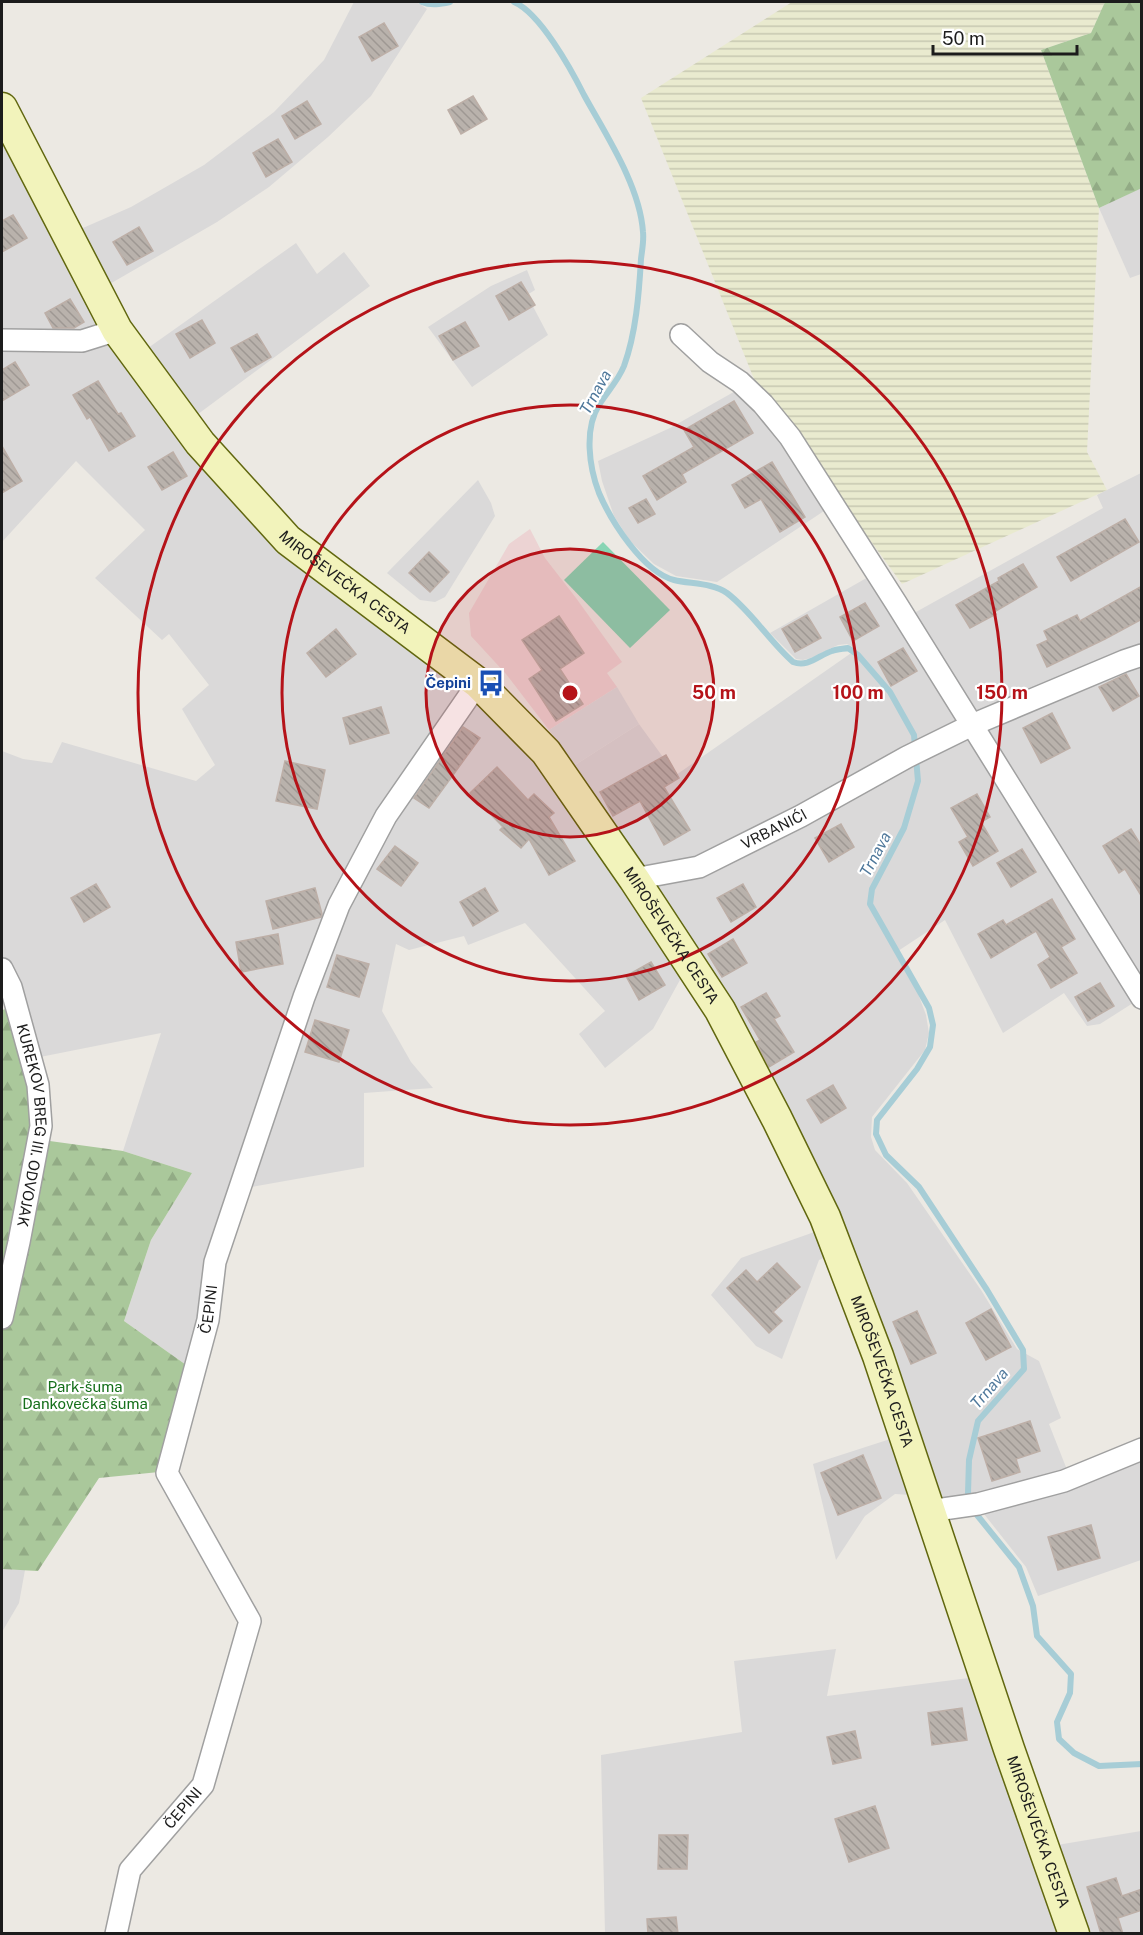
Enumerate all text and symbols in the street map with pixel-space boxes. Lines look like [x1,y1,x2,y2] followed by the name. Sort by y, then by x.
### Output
[933,18,1077,56] scale bar
[942,28,985,49] text: 50 m
[576,367,615,418] water label: Trnava
[276,527,414,637] street label: MIROŠEVEČKA CESTA
[476,668,506,698] bus stop icon: Čepini
[425,674,471,691] place label: Čepini
[692,682,736,703] text: 50 m
[832,682,884,703] text: 100 m
[976,682,1028,703] text: 150 m
[560,683,580,703] centre of rings
[738,806,810,853] street label: VRBANIĆI
[856,829,895,880] water label: Trnava
[620,864,723,1007] street label: MIROŠEVEČKA CESTA
[11,1022,29,1228] street label: KUREKOV BREG III. ODVOJAK
[14,1022,50,1228] text: KUREKOV BREG III. ODVOJAK
[196,1284,220,1335] street label: ČEPINI
[848,1293,917,1450] street label: MIROŠEVEČKA CESTA
[967,1364,1012,1413] water label: Trnava
[22,1378,148,1412] park label: Park-šuma Dankovečka šuma
[1004,1753,1073,1910] street label: MIROŠEVEČKA CESTA
[160,1784,205,1832] street label: ČEPINI

